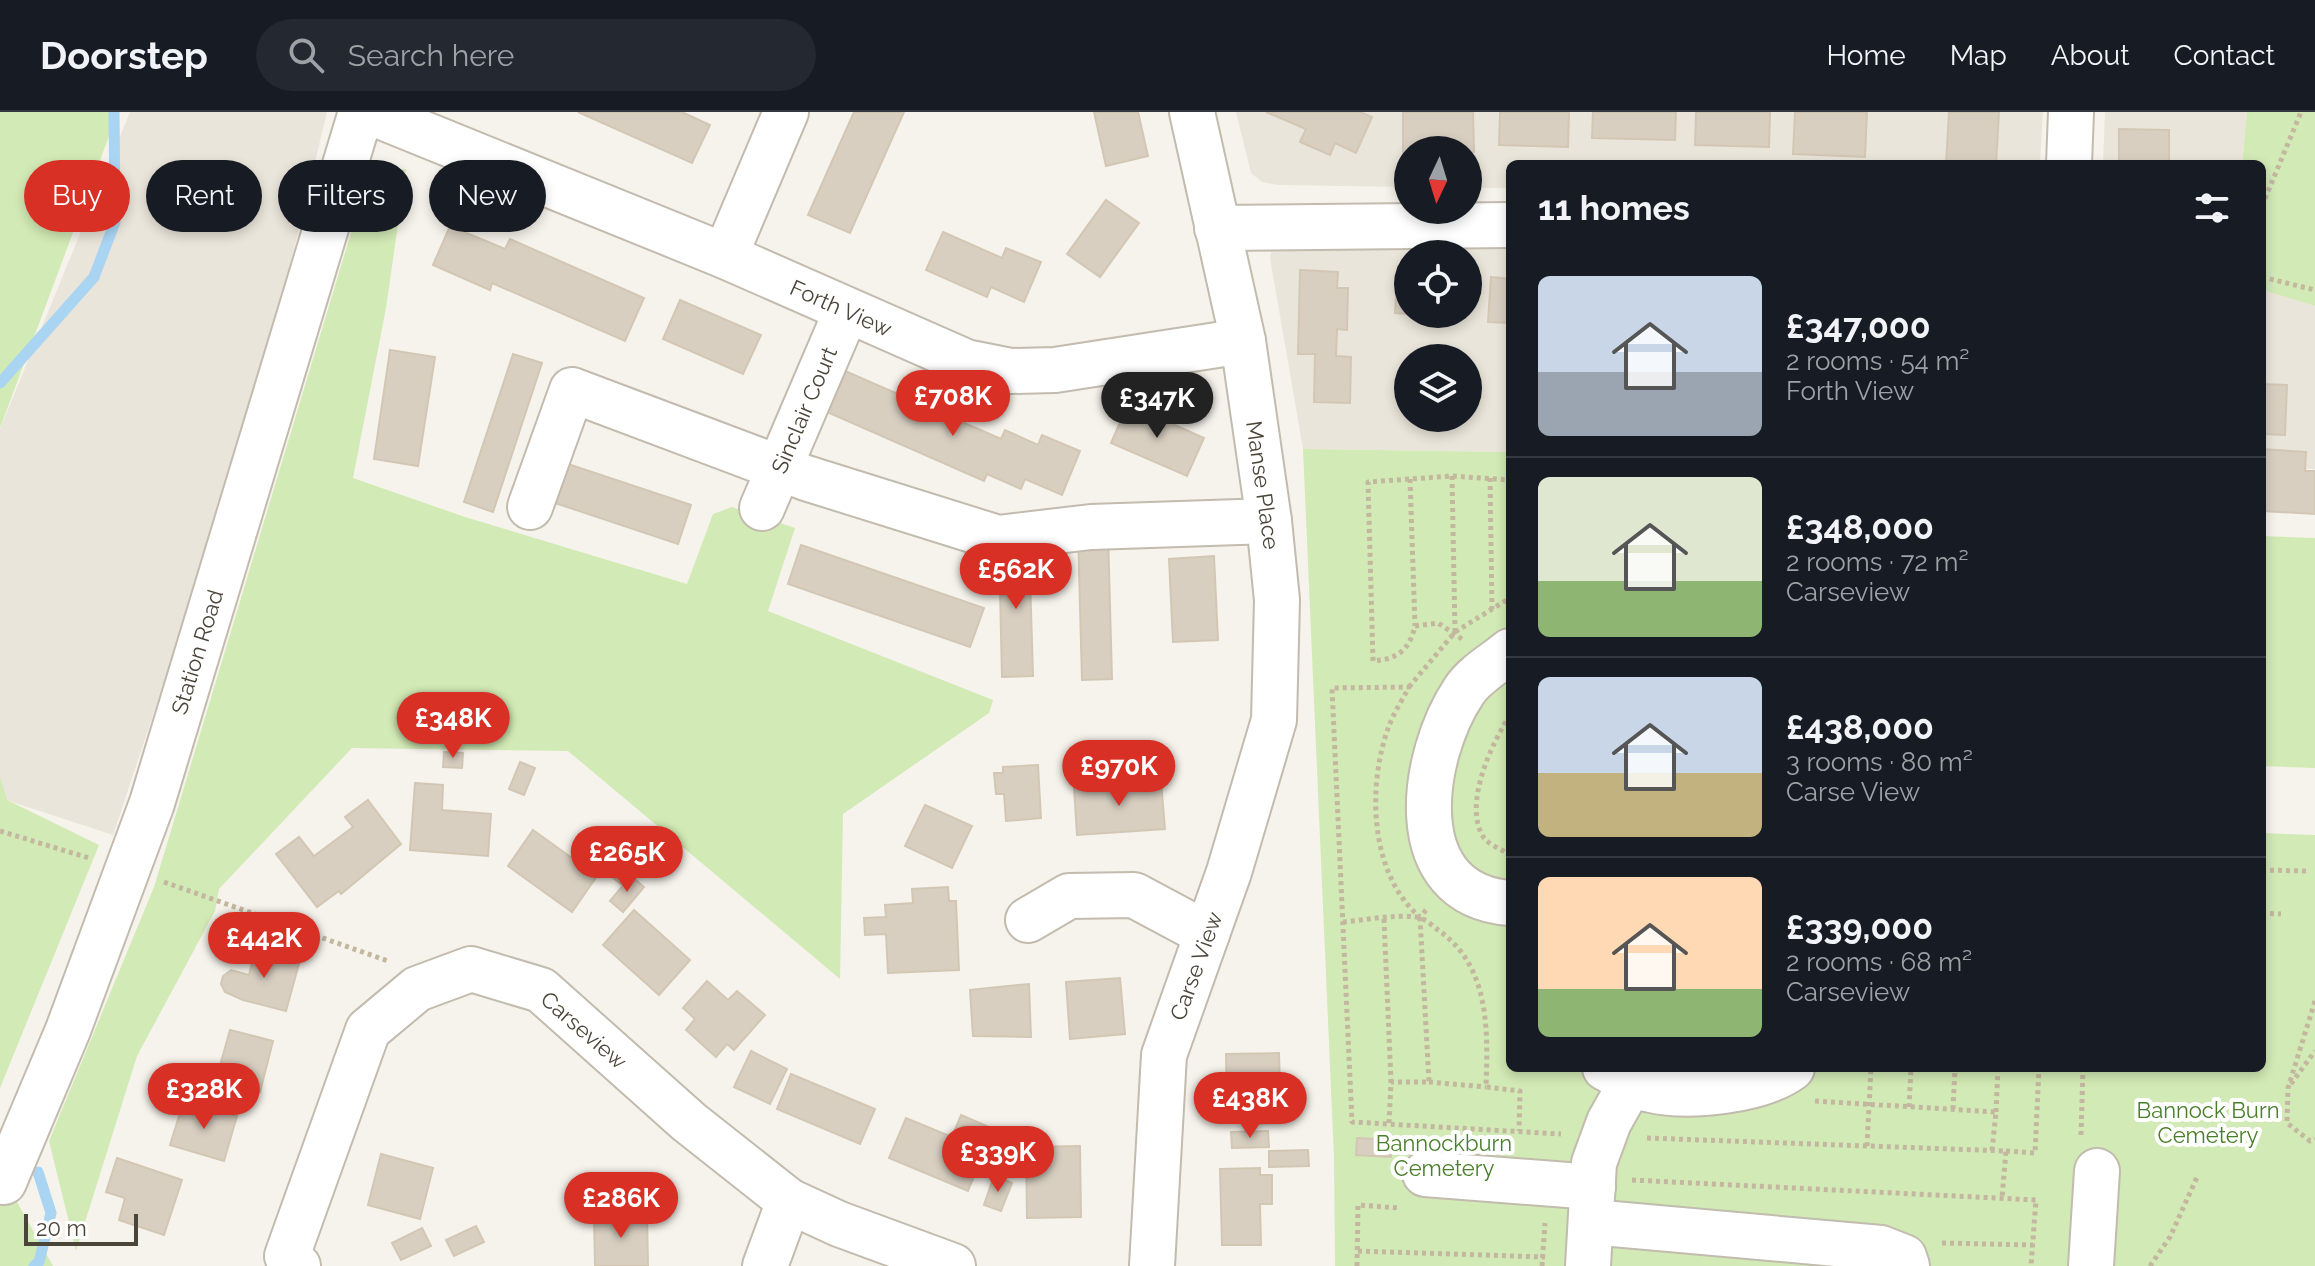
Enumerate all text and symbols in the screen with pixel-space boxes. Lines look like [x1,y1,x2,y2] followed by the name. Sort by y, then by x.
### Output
[256,19,816,91] search box
[40,33,208,78] text: Doorstep
[284,33,328,77] icon: search
[348,38,514,73] text: Search here
[1826,39,1906,72] text: Home
[1950,39,2007,72] text: Map
[2051,39,2130,72] text: About
[2174,39,2275,72] text: Contact
[1394,136,1482,224] north arrow
[1394,136,1482,432] map controls
[24,160,130,232] chip: Buy
[146,160,262,232] chip: Rent
[278,160,413,232] chip: Filters
[429,160,546,232] chip: New
[2190,186,2234,230] icon: filters
[1538,188,1690,228] text: 11 homes
[1394,240,1482,328] button: locate
[786,274,896,342] street label: Forth View
[1786,306,1931,346] text: £347,000
[1602,308,1698,404] icon: home
[766,342,843,477] street label: Sinclair Court
[1394,344,1482,432] button: layers
[1786,346,1969,376] text: 2 rooms · 54 m²
[897,370,1009,438] pin: £708K
[1101,372,1213,440] pin: £347K
[1786,376,1914,406] text: Forth View
[914,381,992,411] text: £708K
[1119,383,1195,413] text: £347K
[1241,419,1285,551] street label: Manse Place
[1786,507,1934,547] text: £348,000
[1602,509,1698,605] icon: home
[960,543,1072,611] pin: £562K
[1786,547,1969,577] text: 2 rooms · 72 m²
[978,554,1054,584] text: £562K
[1786,577,1910,607] text: Carseview
[166,587,228,717] street label: Station Road
[397,692,509,760] pin: £348K
[415,703,491,733] text: £348K
[1786,707,1934,747] text: £438,000
[1602,709,1698,805] icon: home
[1063,740,1175,808] pin: £970K
[1786,747,1973,777] text: 3 rooms · 80 m²
[1080,751,1158,781] text: £970K
[1786,777,1920,807] text: Carse View
[571,826,683,894] pin: £265K
[589,837,665,867] text: £265K
[1786,907,1933,947] text: £339,000
[1164,908,1228,1024] street label: Carse View
[1602,909,1698,1005] icon: home
[208,912,320,980] pin: £442K
[226,923,302,953] text: £442K
[1786,947,1972,977] text: 2 rooms · 68 m²
[1786,977,1910,1007] text: Carseview
[536,986,632,1074] street label: Carseview
[148,1063,260,1131] pin: £328K
[1194,1072,1306,1140] pin: £438K
[166,1074,242,1104] text: £328K
[1212,1083,1288,1113] text: £438K
[2136,1097,2280,1148] park label: Bannock Burn Cemetery
[942,1126,1054,1194] pin: £339K
[1376,1130,1512,1181] park label: Bannockburn Cemetery
[960,1137,1036,1167] text: £339K
[565,1172,677,1240] pin: £286K
[582,1183,660,1213] text: £286K
[24,1210,138,1246] scale bar
[36,1215,87,1241] text: 20 m

